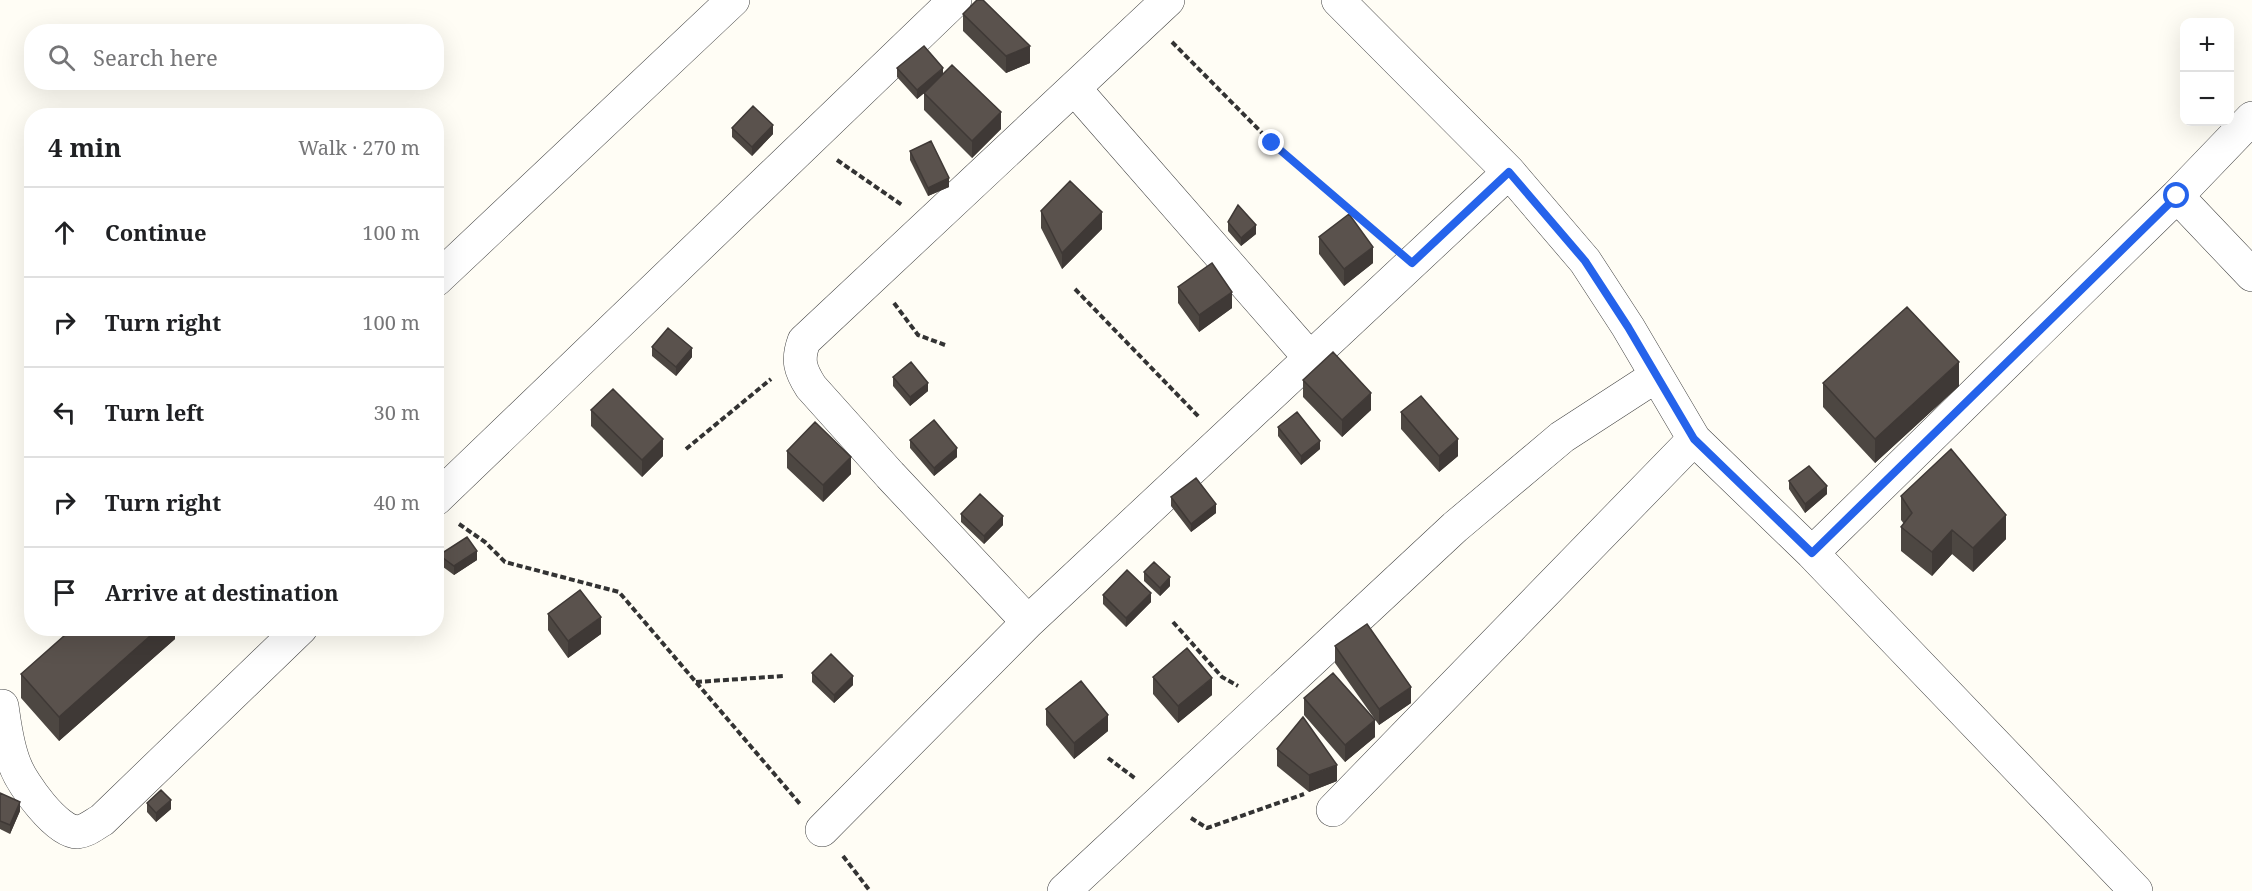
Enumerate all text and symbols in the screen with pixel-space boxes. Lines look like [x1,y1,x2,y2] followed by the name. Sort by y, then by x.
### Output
[2180,18,2234,126] map controls
[2180,18,2234,72] button: +
[24,24,444,90] search box
[45,41,78,74] icon: search
[93,42,218,72] text: Search here
[2180,72,2234,126] button: −
[48,129,122,165] text: 4 min
[1258,129,1284,155] route end
[298,134,420,161] text: Walk · 270 m
[2163,182,2189,208] route start
[48,216,81,249] icon: ahead
[105,217,207,247] text: Continue
[362,219,420,246] text: 100 m
[48,306,81,339] icon: right
[105,307,221,337] text: Turn right
[362,309,420,336] text: 100 m
[48,396,81,429] icon: left
[105,397,204,427] text: Turn left
[374,399,420,426] text: 30 m
[48,486,81,519] icon: right
[105,487,221,517] text: Turn right
[374,489,420,516] text: 40 m
[48,576,81,609] icon: arrive
[105,577,339,607] text: Arrive at destination

